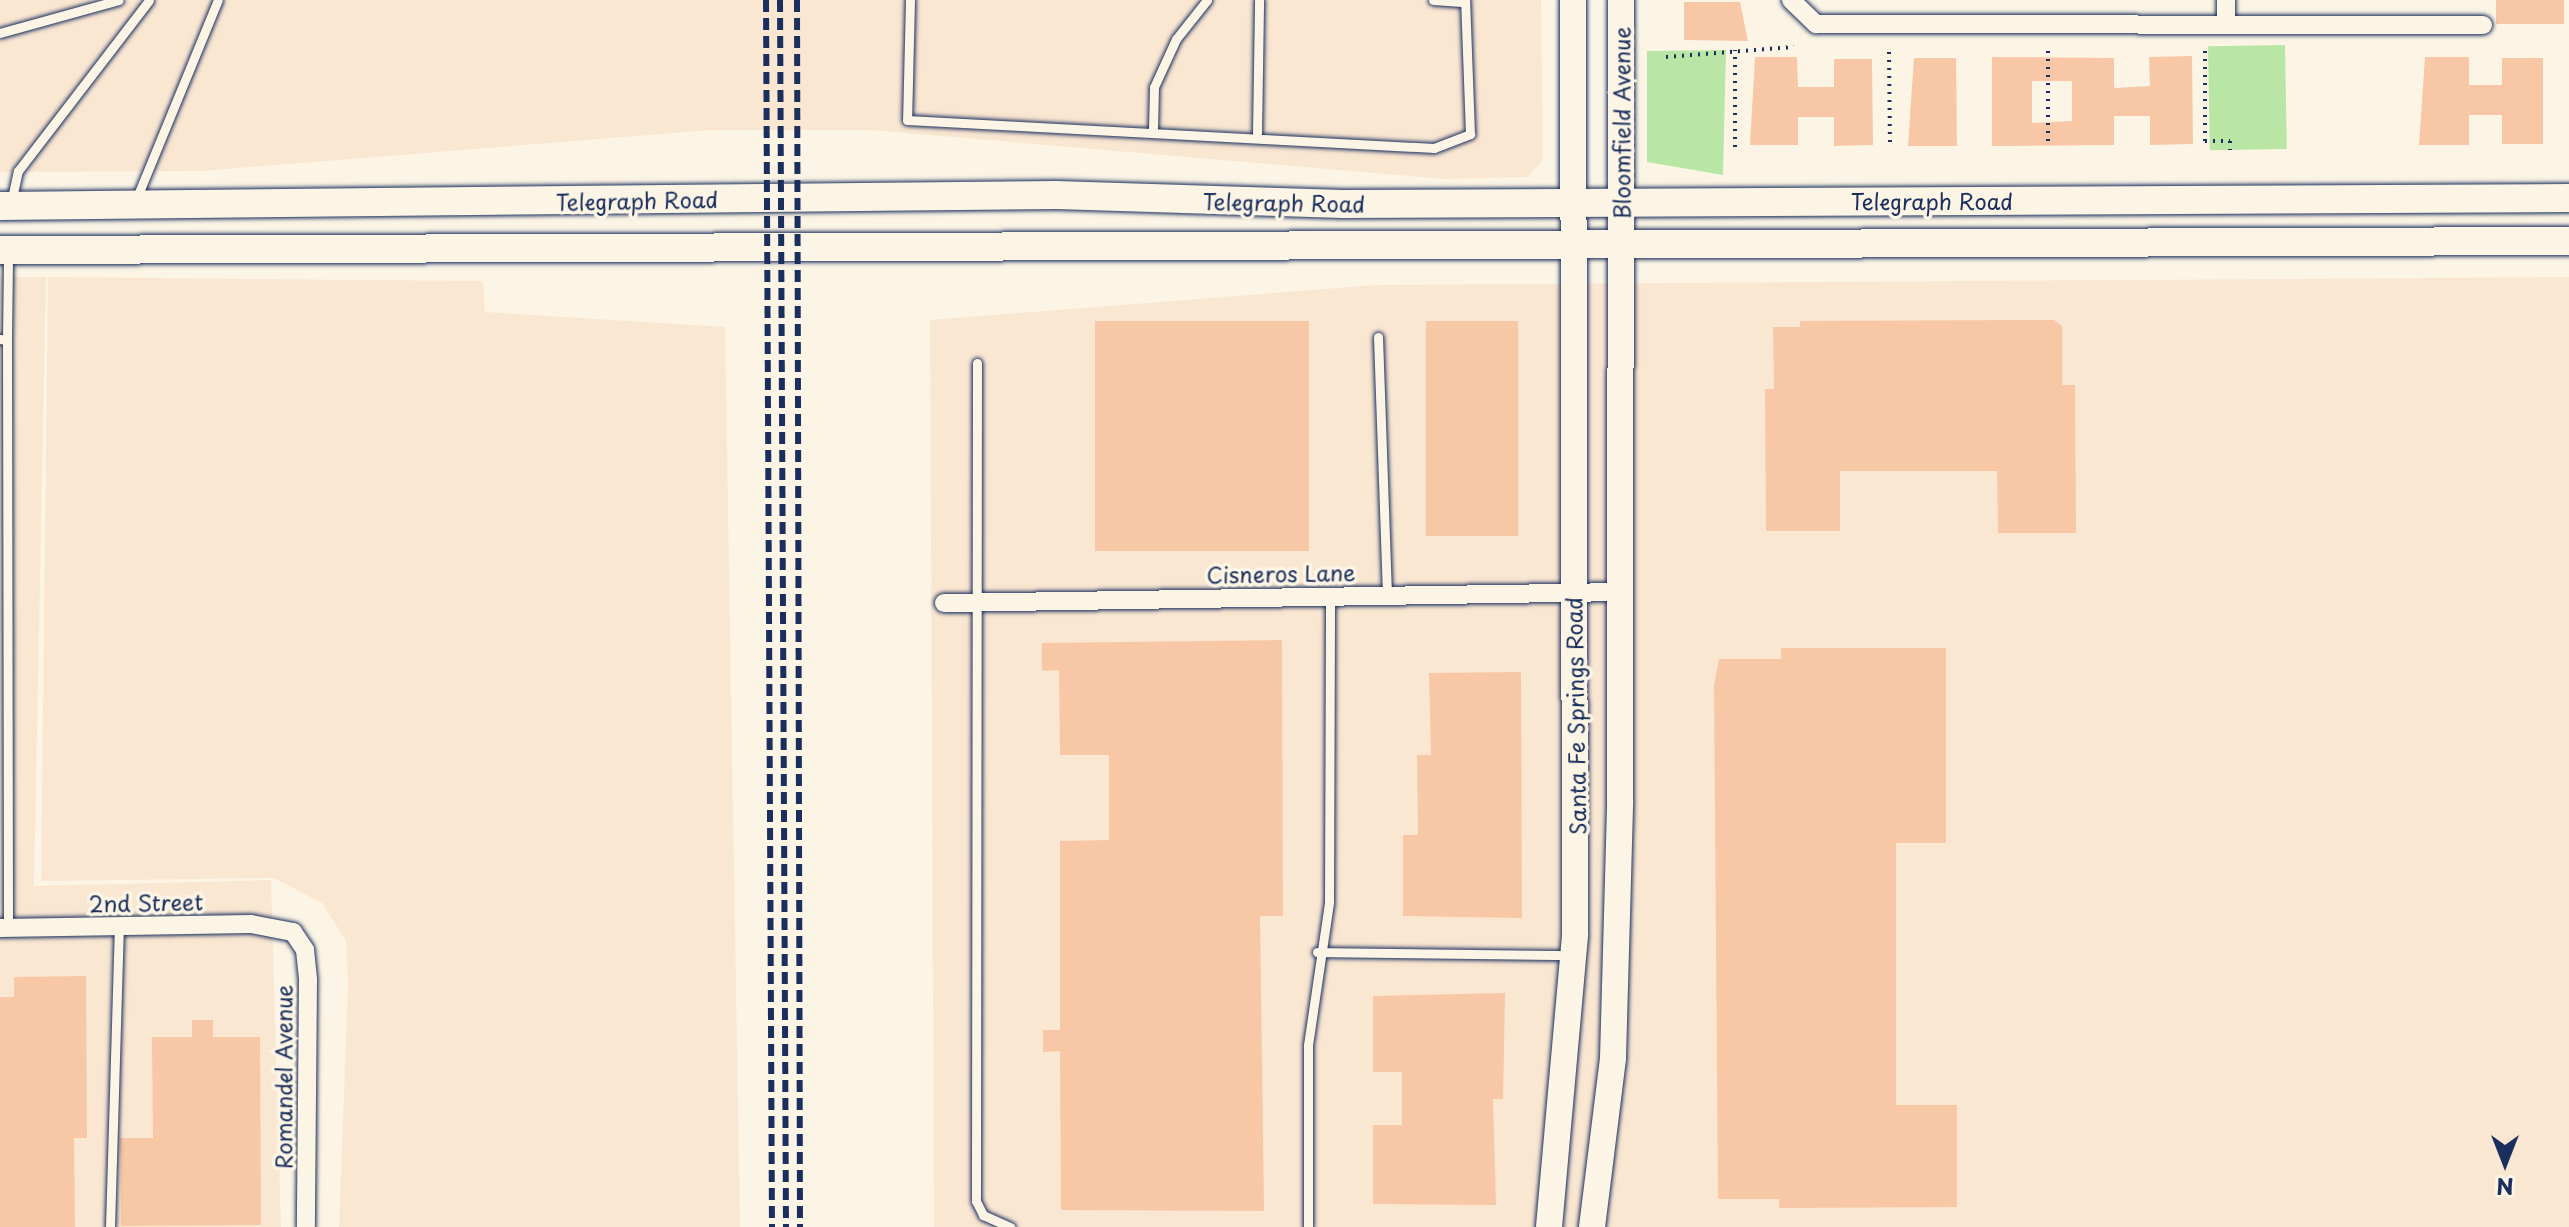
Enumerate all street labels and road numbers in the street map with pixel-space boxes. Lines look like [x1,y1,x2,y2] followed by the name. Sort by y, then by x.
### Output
[1608,26,1634,220] street label: Bloomfield Avenue
[557,185,717,215] street label: Telegraph Road
[1204,187,1364,217] street label: Telegraph Road
[1852,188,2012,214] street label: Telegraph Road
[1206,559,1356,587] street label: Cisneros Lane
[1560,596,1590,836] street label: Santa Fe Springs Road
[89,888,203,916] street label: 2nd Street
[270,984,296,1170] street label: Romandel Avenue

